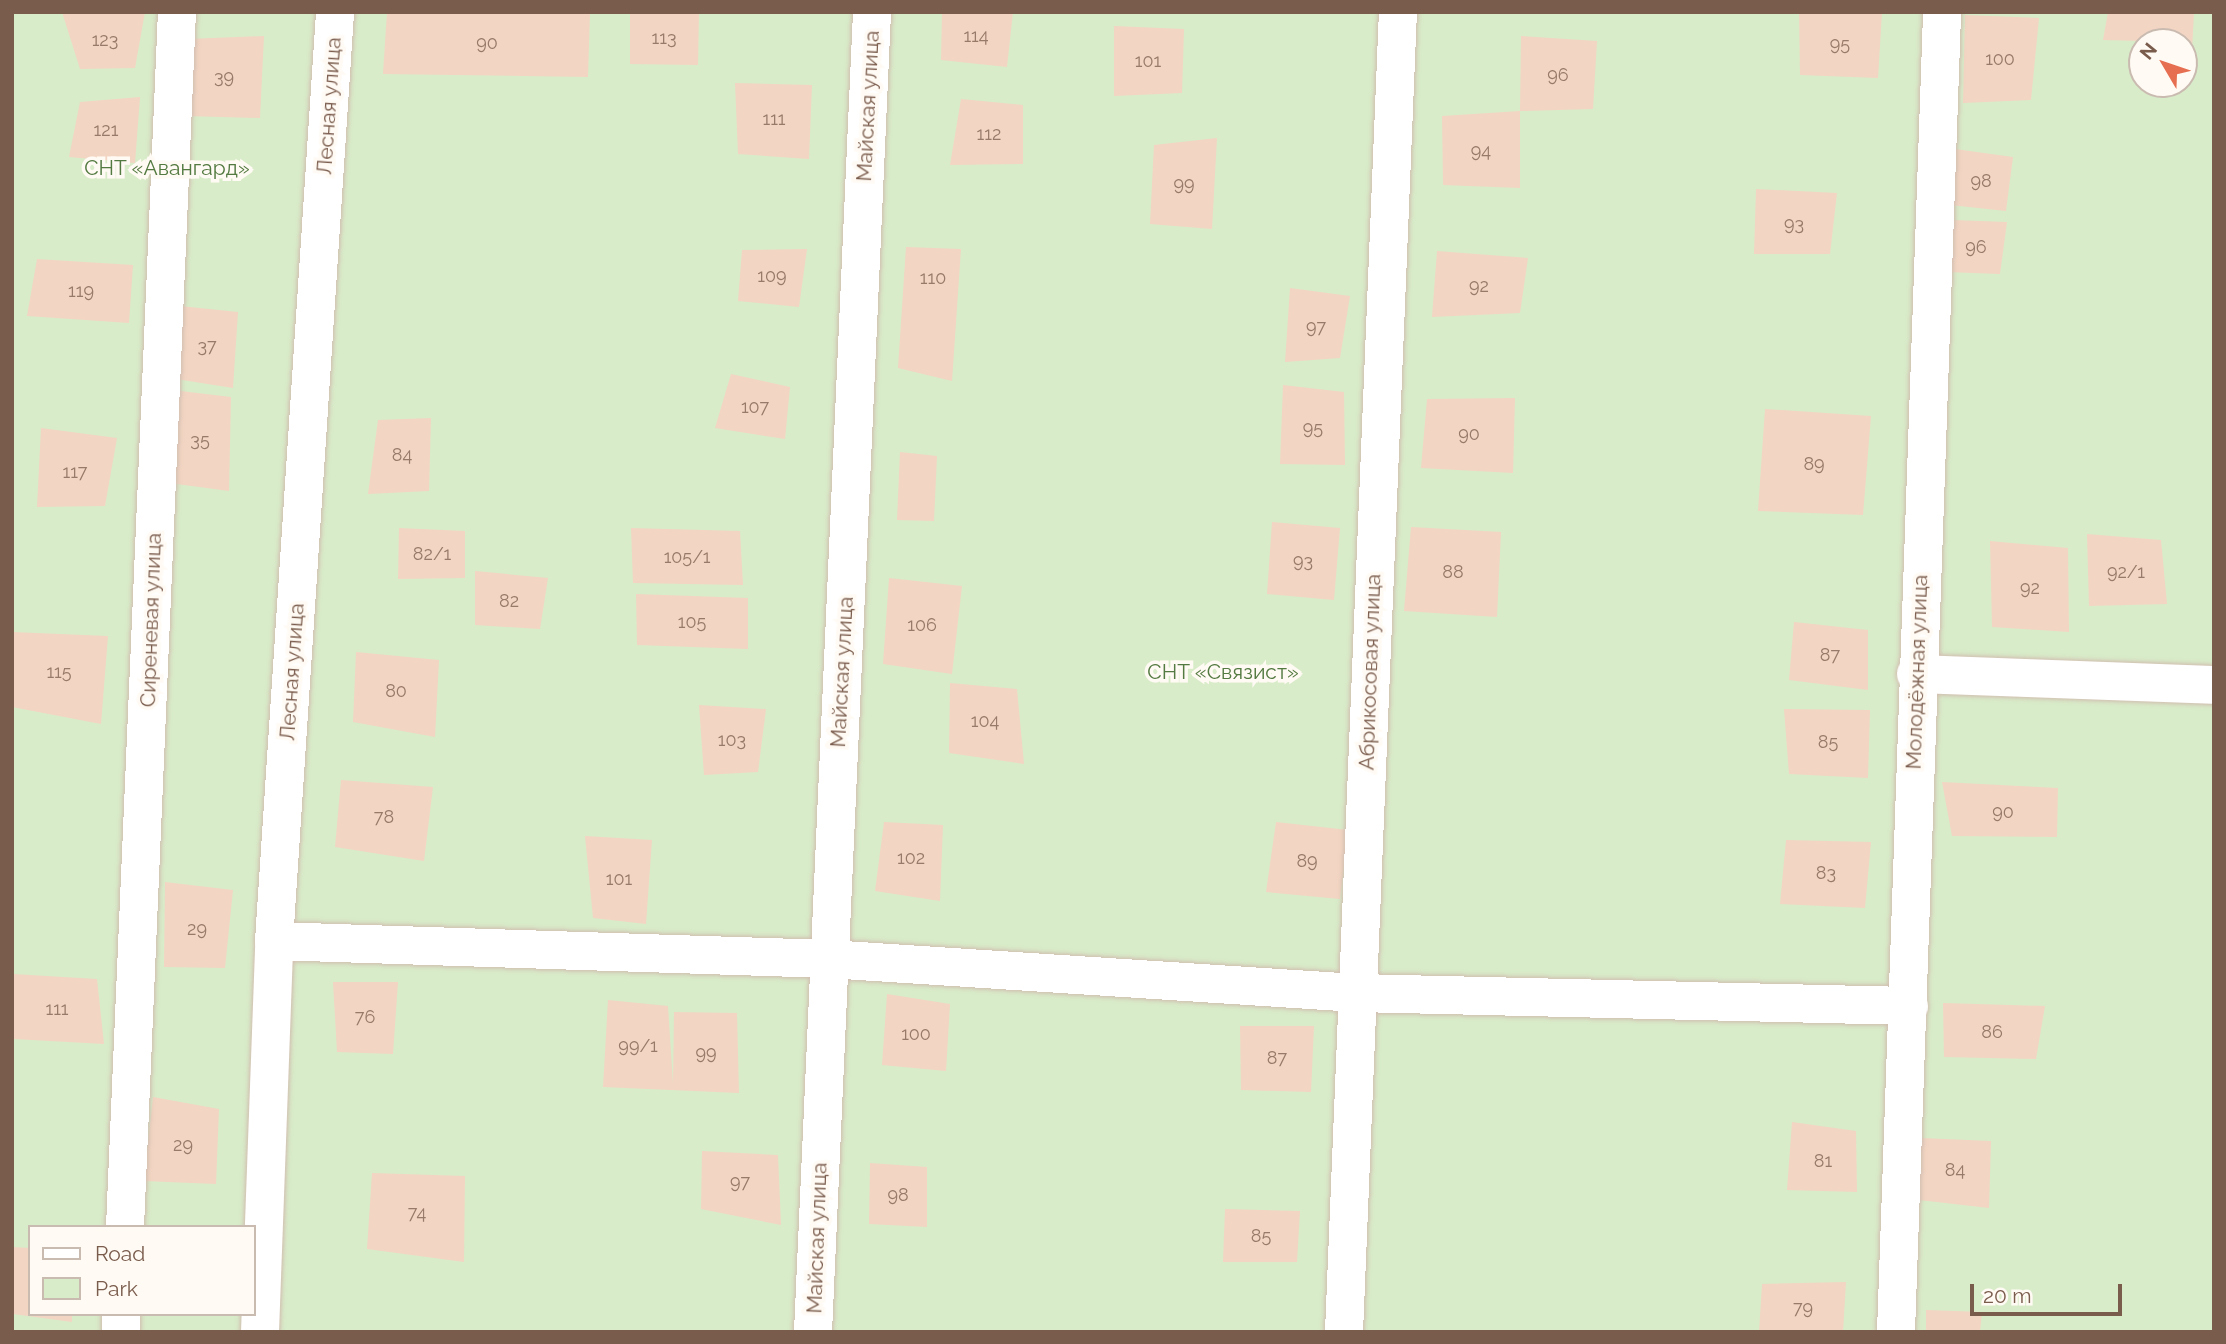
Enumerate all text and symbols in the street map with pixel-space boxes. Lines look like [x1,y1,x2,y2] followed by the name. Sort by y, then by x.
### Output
[963,25,989,47] house number: 114
[651,27,677,49] house number: 113
[2128,28,2198,98] north arrow
[92,29,118,51] house number: 123
[851,30,885,182] street label: Майская улица
[476,32,498,54] house number: 90
[1830,33,1850,55] house number: 95
[312,36,346,176] street label: Лесная улица
[2135,38,2161,64] text: N
[1985,48,2015,70] house number: 100
[1135,50,1161,72] house number: 101
[1547,64,1569,86] house number: 96
[214,66,234,88] house number: 39
[762,108,786,130] house number: 111
[94,119,118,141] house number: 121
[977,123,1001,145] house number: 112
[1471,140,1491,162] house number: 94
[84,155,250,181] park label: СНТ «Авангард»
[1970,170,1992,192] house number: 98
[1173,173,1195,195] house number: 99
[1784,213,1804,235] house number: 93
[1965,236,1987,258] house number: 96
[757,265,787,287] house number: 109
[920,267,946,289] house number: 110
[1469,275,1489,297] house number: 92
[68,280,94,302] house number: 119
[1306,316,1326,338] house number: 97
[197,335,217,357] house number: 37
[741,396,769,418] house number: 107
[1303,417,1323,439] house number: 95
[1458,423,1480,445] house number: 90
[190,429,210,451] house number: 35
[392,444,412,466] house number: 84
[1803,453,1825,475] house number: 89
[63,461,87,483] house number: 117
[135,532,167,708] street label: Сиреневая улица
[413,543,451,565] house number: 82/1
[664,546,710,568] house number: 105/1
[1293,550,1313,572] house number: 93
[1442,561,1464,583] house number: 88
[2107,561,2145,583] house number: 92/1
[1354,573,1386,771] street label: Абрикосовая улица
[1901,574,1933,770] street label: Молодёжная улица
[2020,577,2040,599] house number: 92
[499,590,519,612] house number: 82
[825,596,859,748] street label: Майская улица
[275,602,309,742] street label: Лесная улица
[678,611,706,633] house number: 105
[907,614,937,636] house number: 106
[1820,644,1840,666] house number: 87
[1147,659,1299,685] park label: СНТ «Связист»
[46,661,72,683] house number: 115
[385,680,407,702] house number: 80
[971,710,999,732] house number: 104
[718,729,746,751] house number: 103
[1818,731,1838,753] house number: 85
[1992,801,2014,823] house number: 90
[374,806,394,828] house number: 78
[897,847,925,869] house number: 102
[1296,850,1318,872] house number: 89
[1816,862,1836,884] house number: 83
[606,868,632,890] house number: 101
[187,918,207,940] house number: 29
[45,998,69,1020] house number: 111
[355,1006,375,1028] house number: 76
[1981,1021,2003,1043] house number: 86
[901,1023,931,1045] house number: 100
[618,1035,658,1057] house number: 99/1
[695,1042,717,1064] house number: 99
[1267,1047,1287,1069] house number: 87
[173,1134,193,1156] house number: 29
[1814,1150,1832,1172] house number: 81
[1945,1159,1965,1181] house number: 84
[802,1162,832,1314] street label: Майская улица
[730,1171,750,1193] house number: 97
[887,1184,909,1206] house number: 98
[408,1202,426,1224] house number: 74
[28,1225,256,1316] legend
[1251,1225,1271,1247] house number: 85
[95,1241,145,1266] text: Road
[1974,1270,2126,1314] scale bar
[95,1276,138,1301] text: Park
[1983,1283,2031,1308] text: 20 m
[1793,1297,1813,1319] house number: 79

